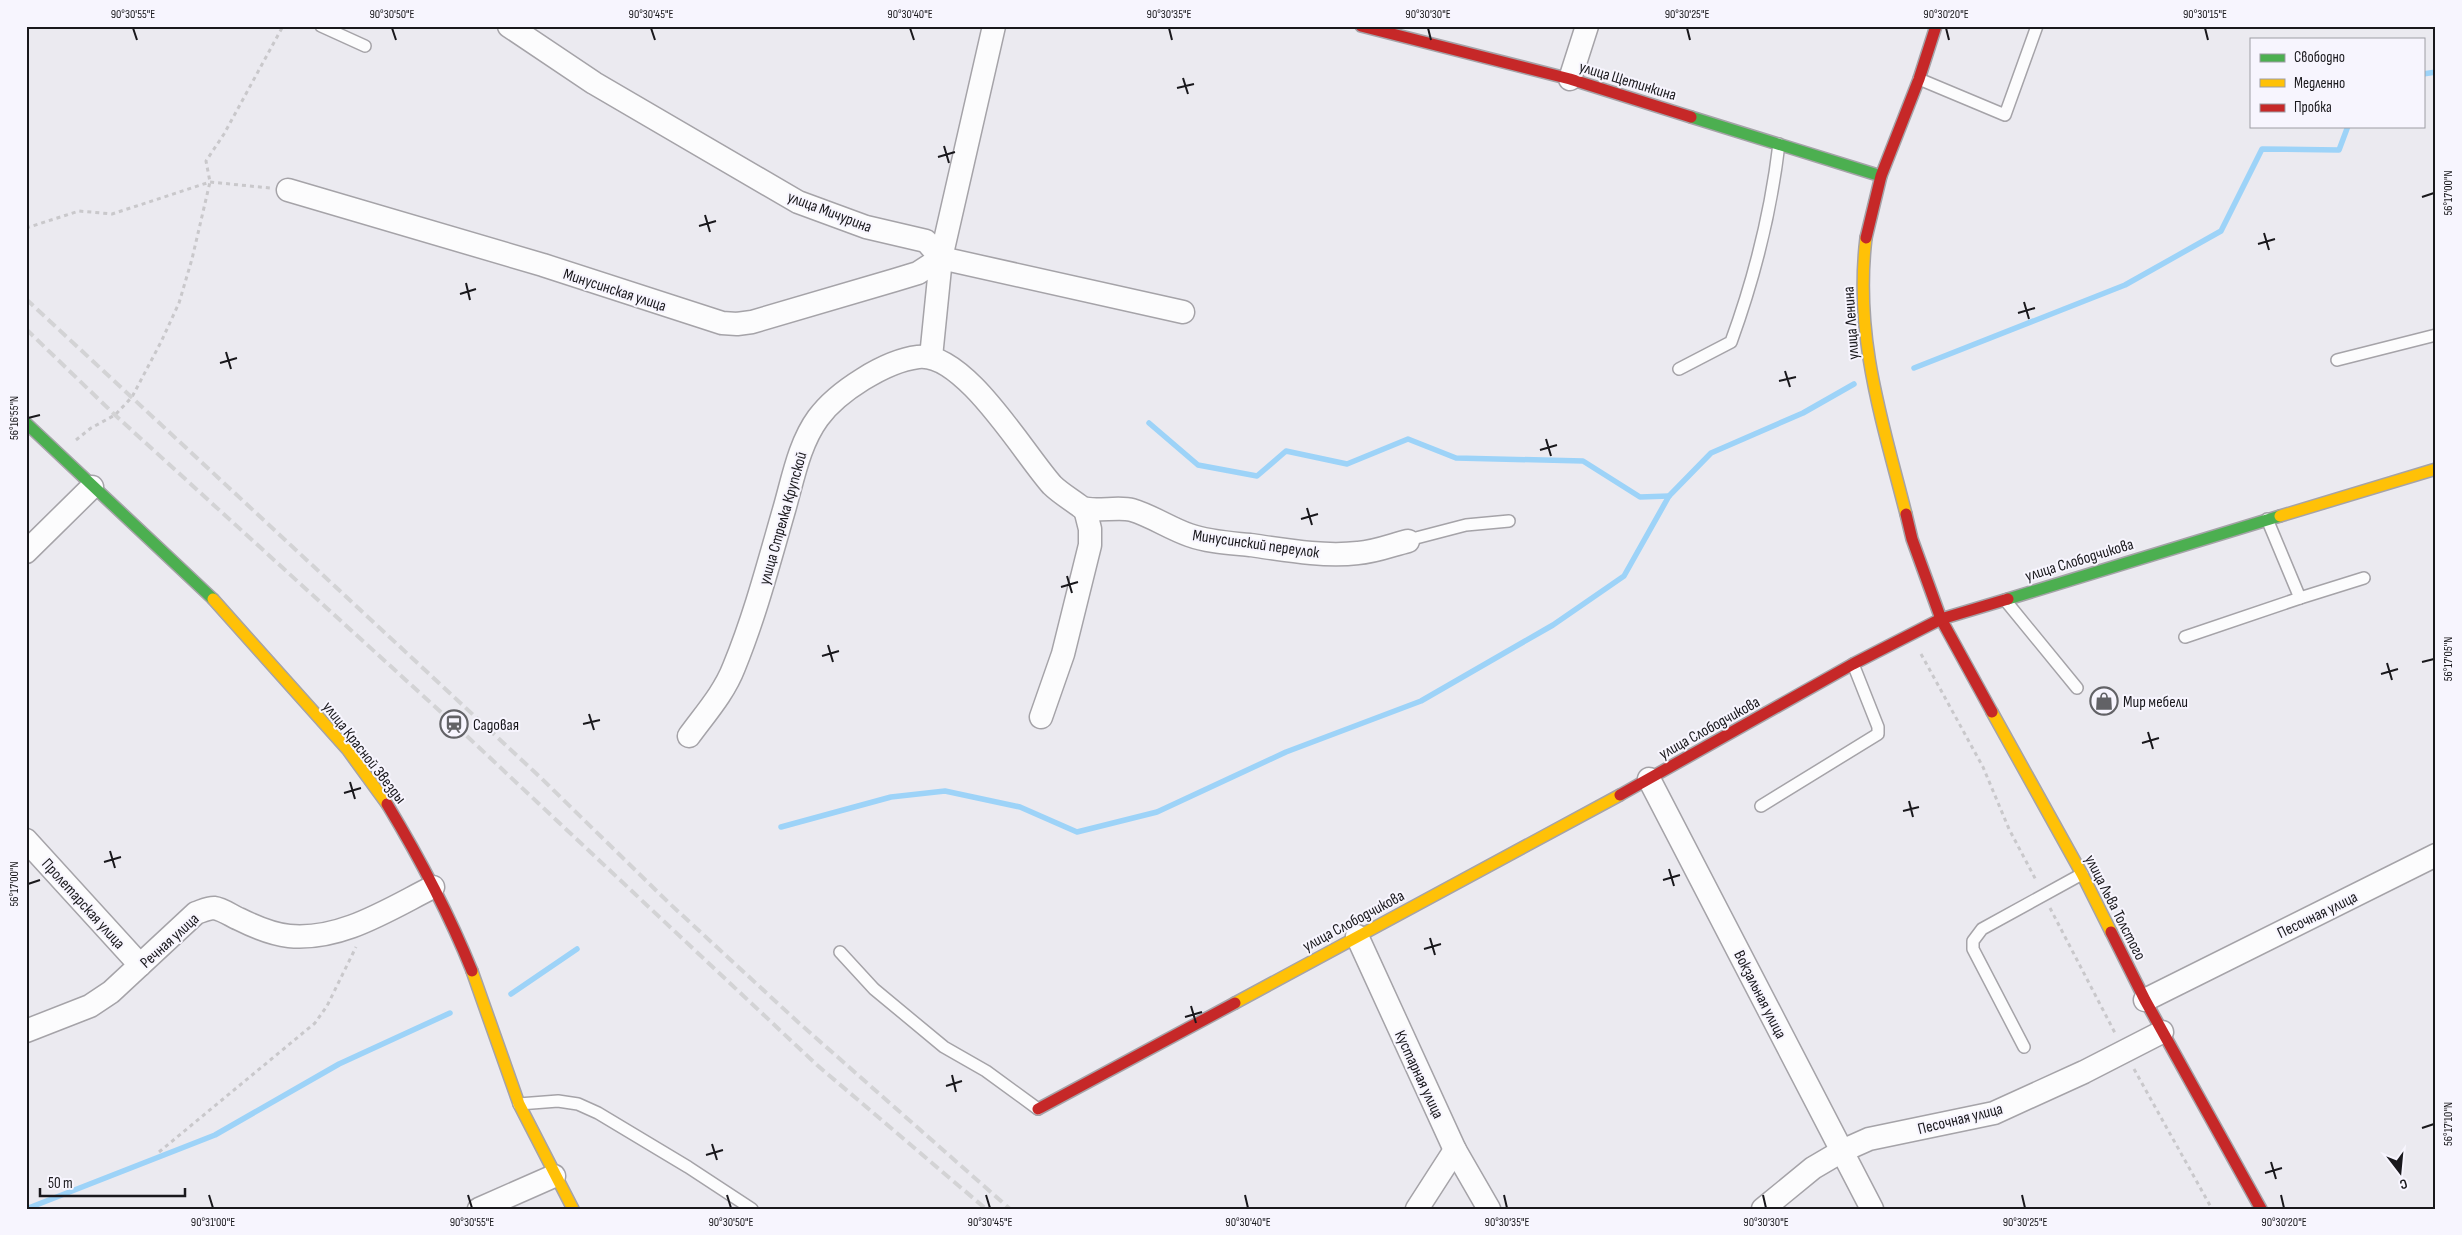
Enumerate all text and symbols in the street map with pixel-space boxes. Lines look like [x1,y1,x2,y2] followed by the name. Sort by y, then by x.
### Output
[111,7,155,22] text: 90°30'55"E
[369,7,415,22] text: 90°30'50"E
[629,7,673,22] text: 90°30'45"E
[887,7,933,22] text: 90°30'40"E
[1147,7,1191,22] text: 90°30'35"E
[1405,7,1451,22] text: 90°30'30"E
[1665,7,1709,22] text: 90°30'25"E
[1923,7,1969,22] text: 90°30'20"E
[2183,7,2227,22] text: 90°30'15"E
[2250,38,2424,128] legend
[2294,48,2345,67] text: Свободно
[1577,58,1678,105] street label: улица Щетинкина
[2294,74,2345,93] text: Медленно
[2294,98,2332,117] text: Пробка
[2441,170,2456,216] text: 56°17'00"N
[785,188,874,237] street label: улица Мичурина
[561,265,668,316] street label: Минусинская улица
[1839,286,1864,360] street label: улица Ленина
[7,396,22,440] text: 56°16'55"N
[755,450,812,587] street label: улица Стрелка Крупской
[1191,526,1321,563] street label: Минусинский переулок
[2023,535,2136,586] street label: улица Слободчикова
[2441,637,2456,681] text: 56°17'05"N
[2089,686,2119,716] shop icon: Мир мебели
[1656,693,1763,764] street label: улица Слободчикова
[2123,693,2188,712] place label: Мир мебели
[318,698,410,808] street label: улица Красной Звезды
[439,709,469,739] station icon: Садовая
[473,716,519,735] place label: Садовая
[2080,852,2149,964] street label: улица Льва Толстого
[37,855,128,953] street label: Пролетарская улица
[7,861,22,907] text: 56°17'00"N
[1300,887,1408,956] street label: улица Слободчикова
[2274,888,2361,943] street label: Песочная улица
[137,910,203,972] street label: Речная улица
[1729,947,1790,1042] street label: Вокзальная улица
[1390,1027,1447,1122] street label: Кустарная улица
[1916,1100,2005,1139] street label: Песочная улица
[2441,1102,2456,1146] text: 56°17'10"N
[2374,1148,2424,1198] north arrow
[40,1165,185,1197] scale bar
[48,1174,73,1193] text: 50 m
[2398,1175,2409,1193] text: С
[191,1215,235,1230] text: 90°31'00"E
[450,1215,494,1230] text: 90°30'55"E
[708,1215,754,1230] text: 90°30'50"E
[968,1215,1012,1230] text: 90°30'45"E
[1225,1215,1271,1230] text: 90°30'40"E
[1485,1215,1529,1230] text: 90°30'35"E
[1743,1215,1789,1230] text: 90°30'30"E
[2003,1215,2047,1230] text: 90°30'25"E
[2261,1215,2307,1230] text: 90°30'20"E

